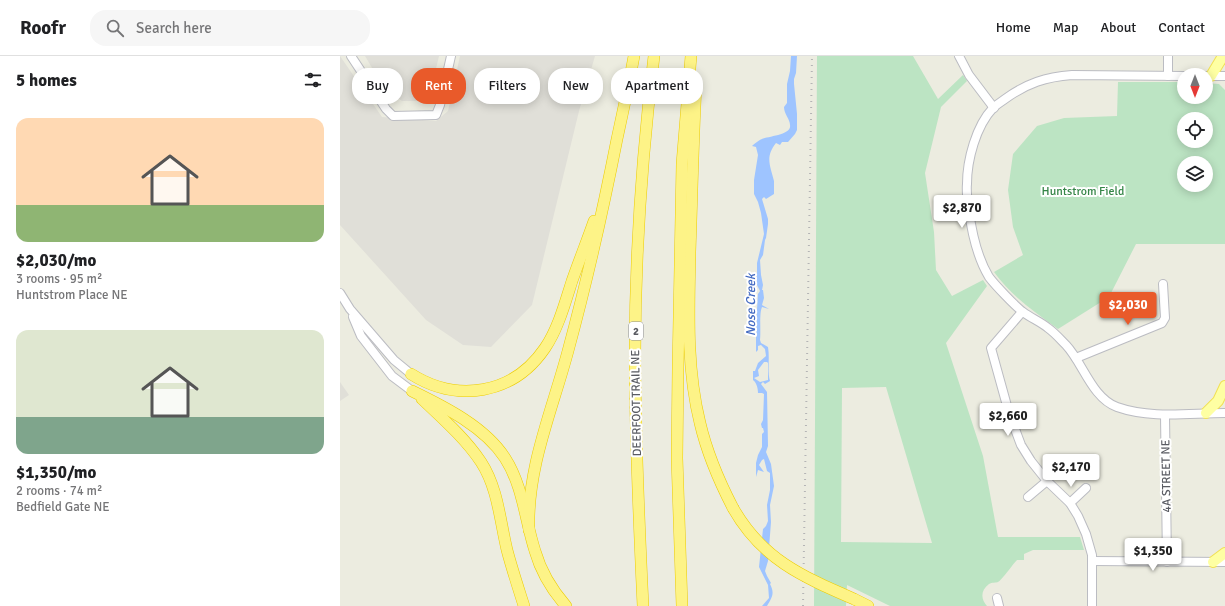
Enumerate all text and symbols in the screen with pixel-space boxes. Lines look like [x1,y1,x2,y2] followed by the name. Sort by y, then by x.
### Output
[90,10,370,46] search box
[20,16,66,40] text: Roofr
[104,17,126,39] icon: search
[136,19,212,37] text: Search here
[996,19,1031,36] text: Home
[1053,19,1078,36] text: Map
[1100,19,1136,36] text: About
[1158,19,1205,36] text: Contact
[352,68,403,104] chip: Buy
[411,68,466,104] chip: Rent
[474,68,540,104] chip: Filters
[548,68,603,104] chip: New
[611,68,703,104] chip: Apartment
[1177,68,1213,104] north arrow
[1177,68,1213,192] map controls
[302,69,324,91] icon: filters
[16,70,77,91] text: 5 homes
[1177,112,1213,148] button: locate
[134,144,206,216] icon: home
[1177,156,1213,192] button: layers
[1042,184,1124,199] park label: Huntstrom Field
[929,195,995,229] pin: $2,870
[943,200,981,216] text: $2,870
[16,250,96,271] text: $2,030/mo
[16,271,102,287] text: 3 rooms · 95 m²
[743,272,759,336] water label: Nose Creek
[16,287,128,303] text: Huntstrom Place NE
[1095,292,1161,326] pin: $2,030
[1109,297,1147,313] text: $2,030
[629,322,643,340] road number: 2
[628,349,645,456] street label: DEERFOOT TRAIL NE
[134,356,206,428] icon: home
[975,403,1041,437] pin: $2,660
[989,408,1027,424] text: $2,660
[1158,439,1175,513] street label: 4A STREET NE
[1038,454,1104,488] pin: $2,170
[1052,459,1090,475] text: $2,170
[16,462,96,483] text: $1,350/mo
[16,483,102,499] text: 2 rooms · 74 m²
[16,499,110,515] text: Bedfield Gate NE
[1120,538,1186,572] pin: $1,350
[1134,543,1172,559] text: $1,350

